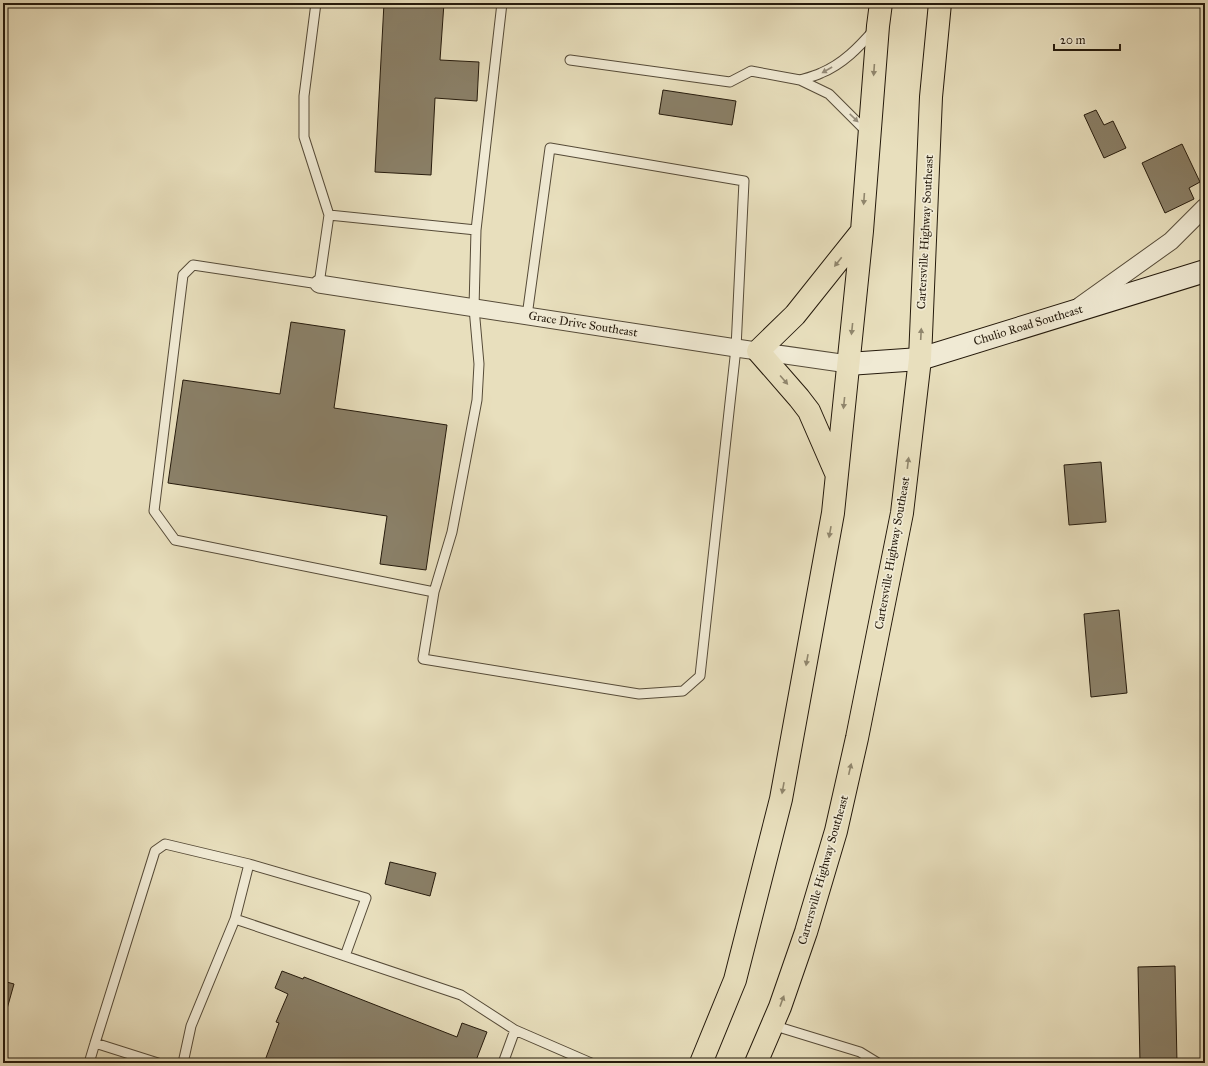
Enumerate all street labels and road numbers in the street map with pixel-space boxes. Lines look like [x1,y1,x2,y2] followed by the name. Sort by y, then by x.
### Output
[914,154,937,310] street label: Cartersville Highway Southeast
[972,301,1085,348] street label: Chulio Road Southeast
[527,308,639,340] street label: Grace Drive Southeast
[872,475,913,631] street label: Cartersville Highway Southeast
[795,793,852,947] street label: Cartersville Highway Southeast

